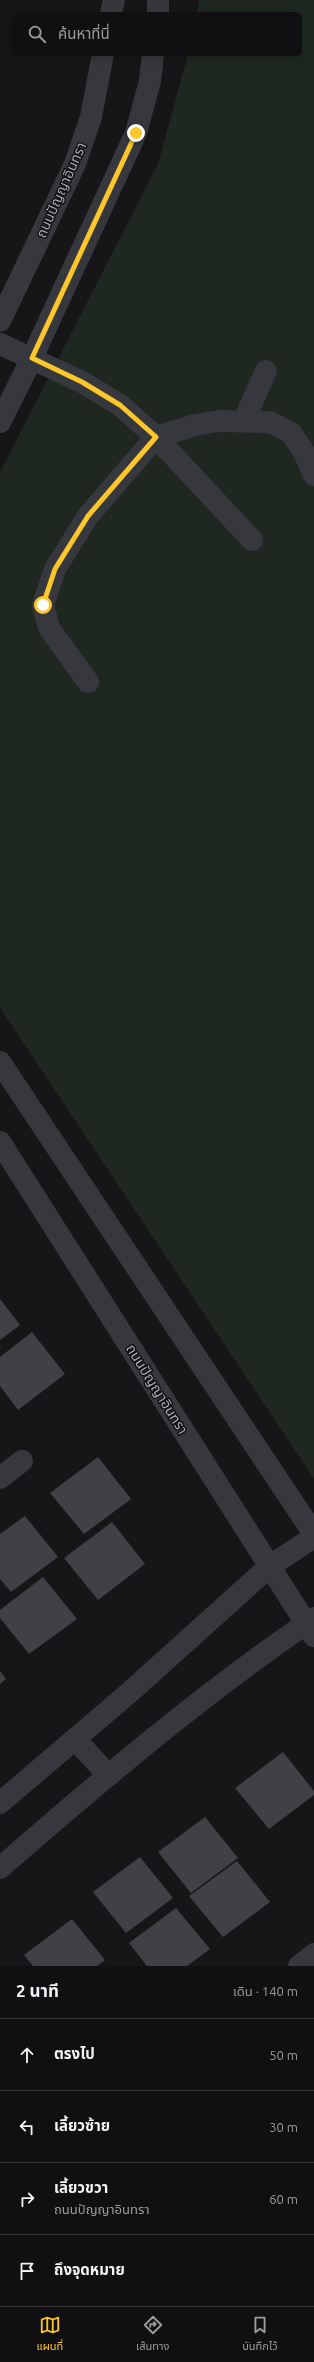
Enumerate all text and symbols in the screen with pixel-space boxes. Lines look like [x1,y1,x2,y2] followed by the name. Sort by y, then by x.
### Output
[12,12,302,56] search box
[26,23,48,45] icon: search
[58,25,110,42] text: ค้นหาที่นี่
[127,124,145,142] route end
[33,140,89,240] street label: ถนนปัญญาอินทรา
[34,596,52,614] route start
[123,1341,191,1437] street label: ถนนปัญญาอินทรา
[16,1981,59,2000] text: 2 นาที
[233,1984,298,1998] text: เดิน · 140 m
[16,2044,38,2066] icon: ahead
[54,2045,95,2062] text: ตรงไป
[269,2048,298,2062] text: 50 m
[16,2116,38,2138] icon: left
[54,2117,110,2134] text: เลี้ยวซ้าย
[269,2120,298,2134] text: 30 m
[54,2179,108,2196] text: เลี้ยวขวา
[16,2188,38,2210] icon: right
[269,2192,298,2206] text: 60 m
[54,2202,150,2216] text: ถนนปัญญาอินทรา
[16,2260,38,2282] icon: arrive
[54,2261,125,2278] text: ถึงจุดหมาย
[36,2314,63,2355] tab: แผนที่
[136,2314,169,2355] tab: เส้นทาง
[242,2314,278,2355] tab: บันทึกไว้

